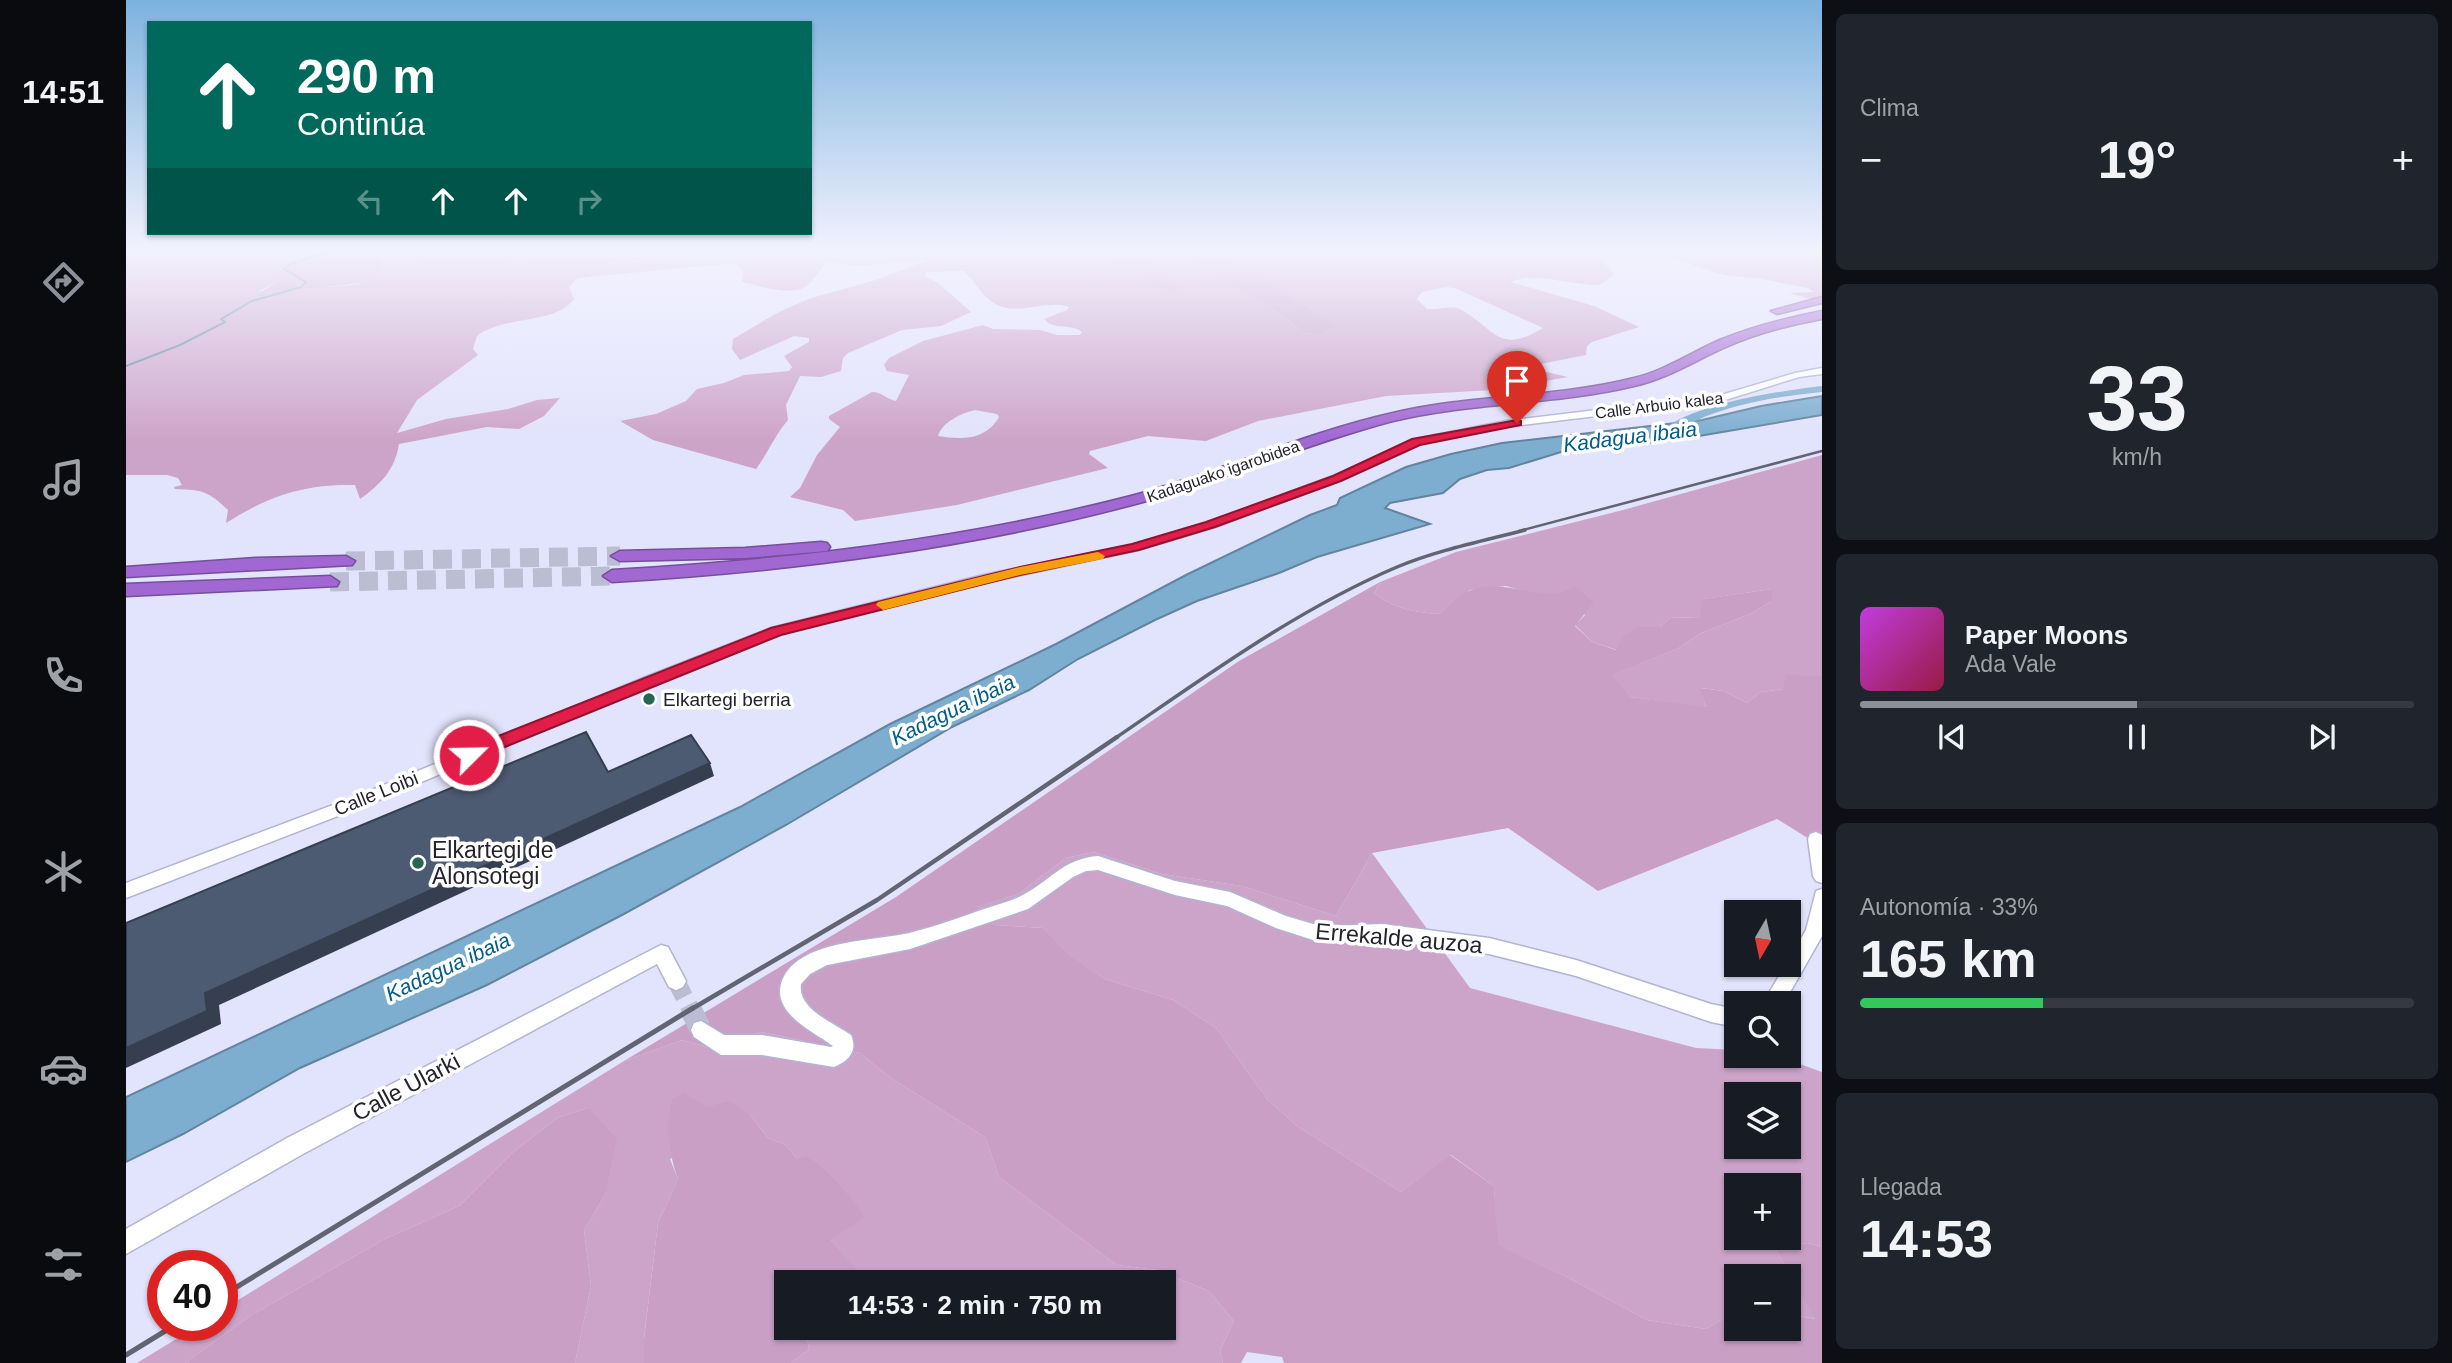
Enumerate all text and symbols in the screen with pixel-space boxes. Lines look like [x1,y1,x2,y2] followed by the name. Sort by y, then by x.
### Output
[182,49,273,140] icon: ahead
[297,49,436,103] text: 290 m
[22,74,104,110] text: 14:51
[1860,95,1919,121] text: Clima
[297,106,425,142] text: Continúa
[2098,131,2176,189] text: 19°
[1860,139,1882,181] text: −
[2392,139,2414,181] text: +
[351,182,389,220] icon: left
[424,182,462,220] icon: ahead
[497,182,535,220] icon: ahead
[570,182,608,220] icon: right
[39,258,88,307] icon: directions
[2086,348,2188,449] text: 33
[1487,351,1547,423] pin
[1498,362,1536,400] icon: arrive
[1594,389,1724,422] street label: Calle Arbuio kalea
[1562,417,1698,456] water label: Kadagua ibaia
[1145,437,1302,506] street label: Kadaguako igarobidea
[2112,444,2162,470] text: km/h
[39,455,88,504] icon: music
[1965,620,2128,650] text: Paper Moons
[39,651,88,700] icon: phone
[1965,651,2057,677] text: Ada Vale
[887,670,1018,749] water label: Kadagua ibaia
[663,689,791,710] place label: Elkartegi berria
[641,691,657,707] marker: Elkartegi berria
[432,718,506,792] position arrow
[1933,718,1971,756] icon: previous
[2118,718,2156,756] icon: pause
[2303,718,2341,756] icon: next
[331,767,421,820] street label: Calle Loibi
[432,837,553,889] place label: Elkartegi de Alonsotegi
[39,847,88,896] icon: climate
[410,855,426,871] marker: Elkartegi de Alonsotegi
[1860,894,2038,920] text: Autonomía · 33%
[1724,900,1801,976] north arrow
[1724,900,1801,1341] map controls
[1314,918,1484,958] street label: Errekalde auzoa
[382,928,514,1005] water label: Kadagua ibaia
[1860,930,2036,988] text: 165 km
[1724,991,1801,1068] button: search
[39,1044,88,1093] icon: car
[348,1048,464,1126] street label: Calle Ularki
[1724,1082,1801,1159] button: layers
[1724,1173,1801,1250] button: +
[1860,1174,1942,1200] text: Llegada
[1860,1210,1993,1268] text: 14:53
[39,1240,88,1289] icon: filters
[147,1250,238,1341] speed limit sign: 40
[1724,1264,1801,1341] button: −
[848,1290,1102,1320] text: 14:53 · 2 min · 750 m

